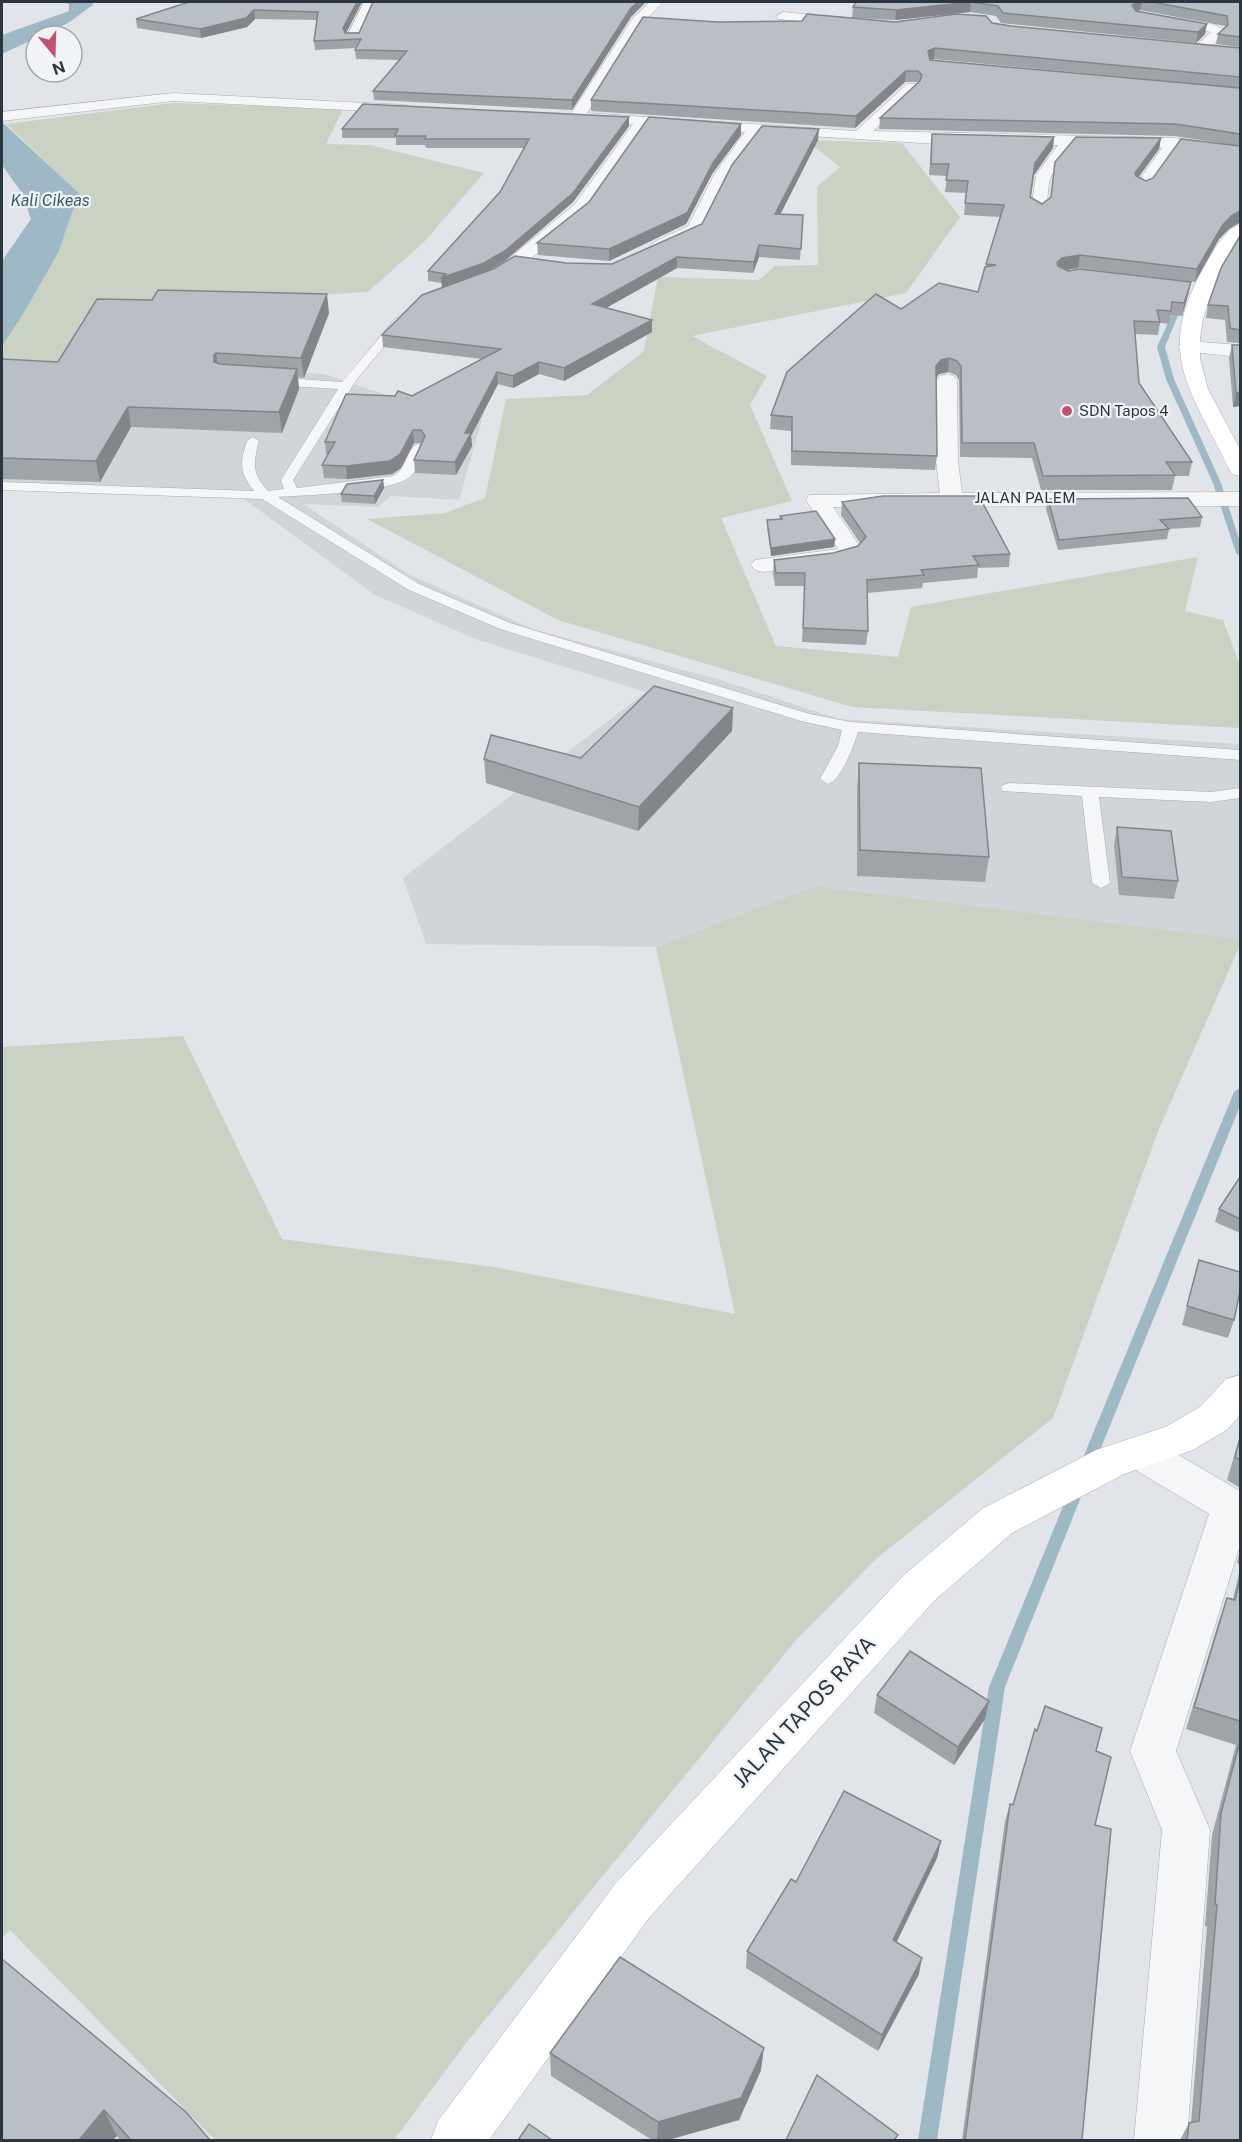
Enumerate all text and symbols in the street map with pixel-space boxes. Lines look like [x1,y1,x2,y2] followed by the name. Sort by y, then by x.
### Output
[24,24,84,84] north arrow
[50,57,68,79] text: N
[10,191,90,210] water label: Kali Cikeas
[1079,402,1169,419] place label: SDN Tapos 4
[1060,404,1074,418] marker: SDN Tapos 4
[974,489,1076,506] street label: JALAN PALEM
[727,1631,880,1792] street label: JALAN TAPOS RAYA

